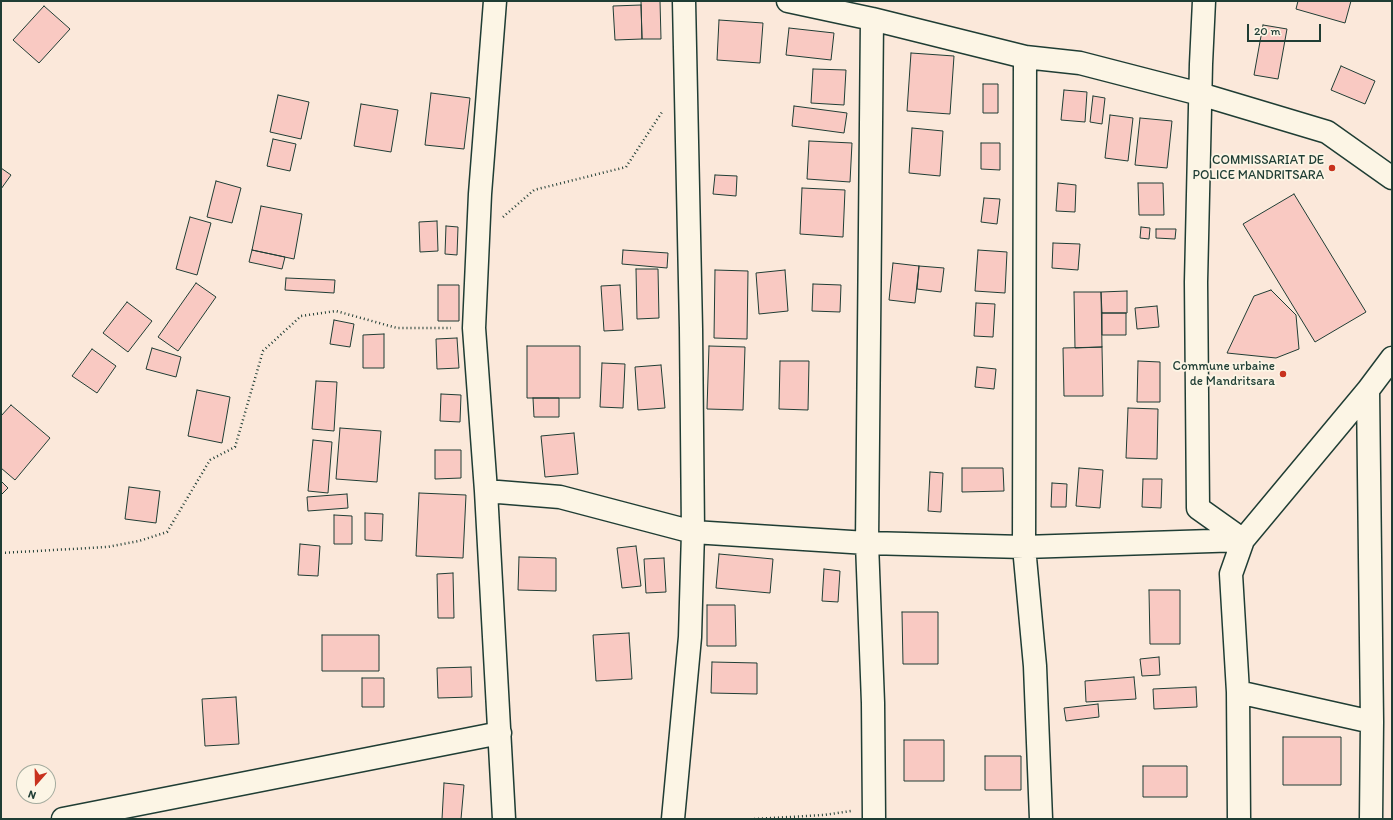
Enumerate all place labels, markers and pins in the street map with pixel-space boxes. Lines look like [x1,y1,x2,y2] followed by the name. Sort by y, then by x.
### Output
[1192,153,1324,184] place label: COMMISSARIAT DE POLICE MANDRITSARA
[1327,163,1337,173] marker: COMMISSARIAT DE POLICE MANDRITSARA
[1173,359,1275,390] place label: Commune urbaine de Mandritsara
[1278,369,1288,379] marker: Commune urbaine de Mandritsara

